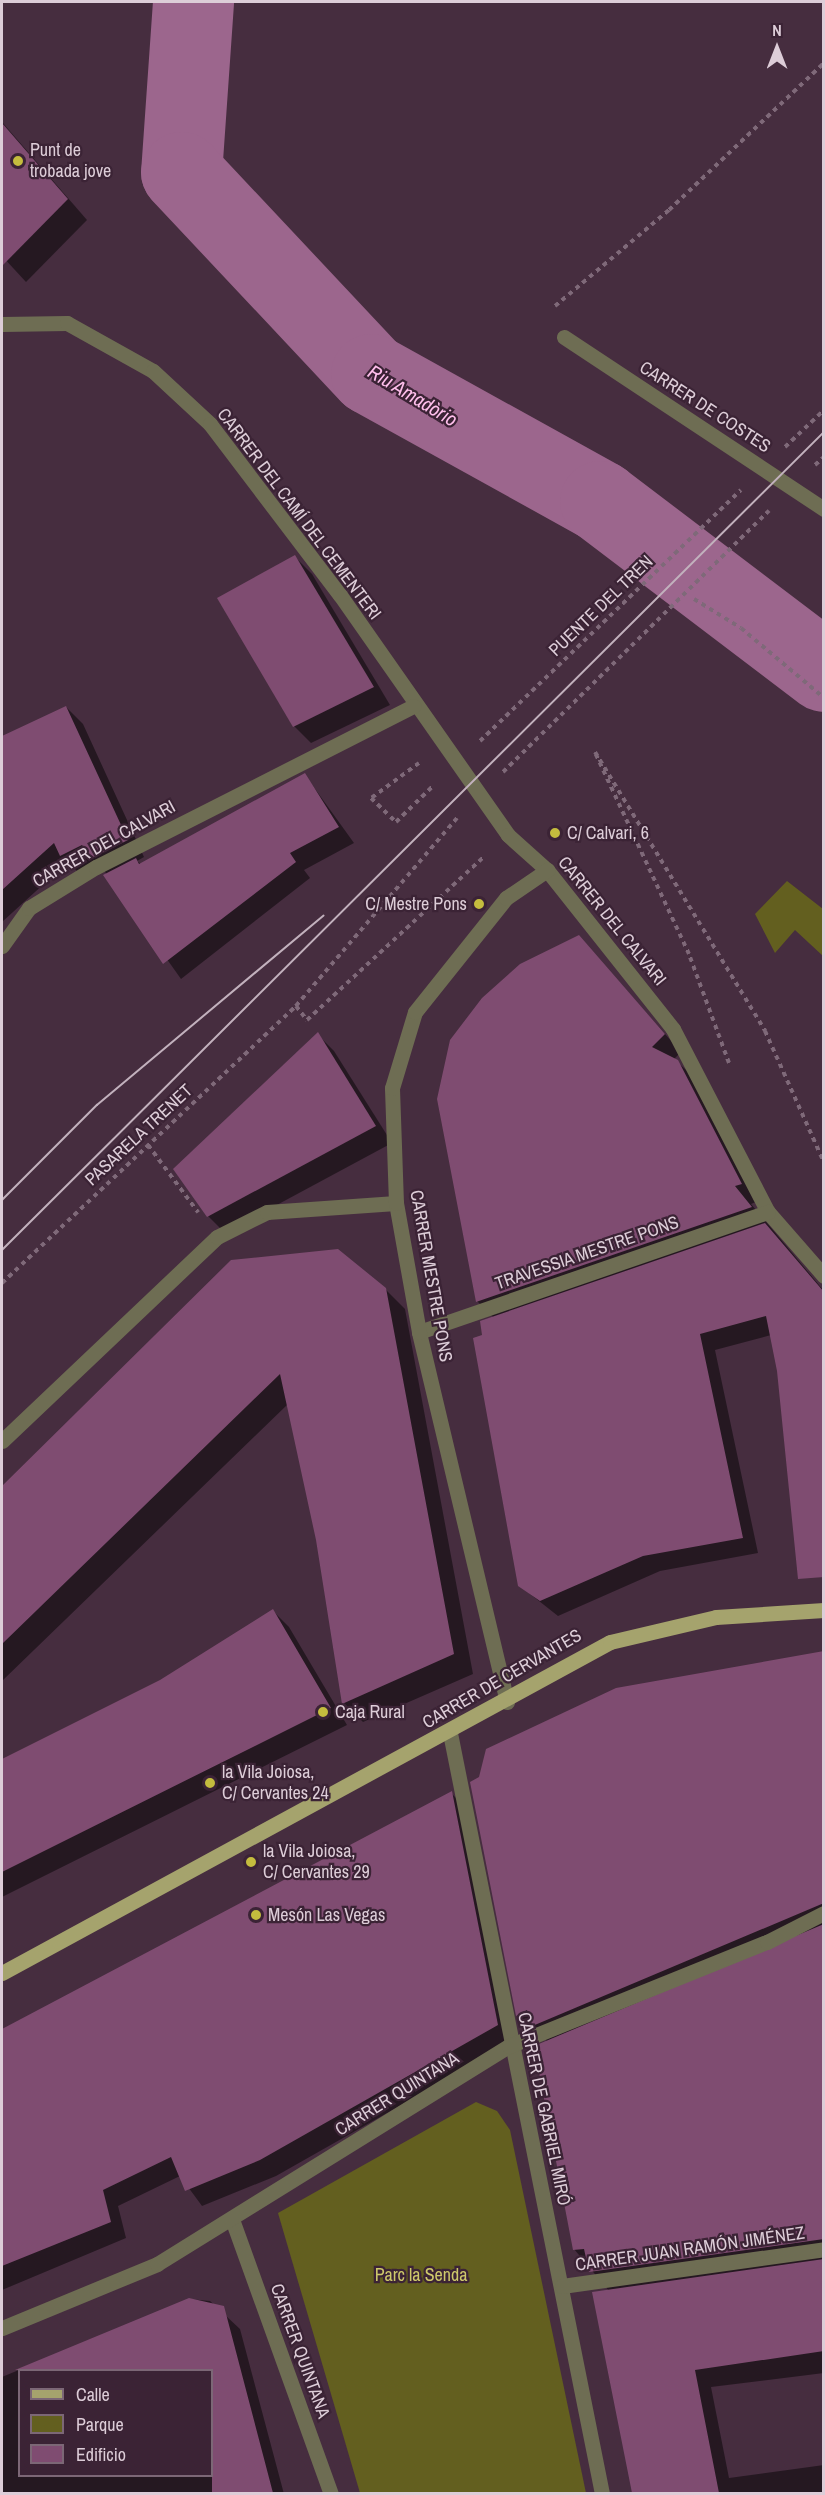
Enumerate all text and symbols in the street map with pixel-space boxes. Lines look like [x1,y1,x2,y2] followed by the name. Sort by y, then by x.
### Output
[747,18,807,78] north arrow
[772,19,782,41] text: N
[30,140,111,182] place label: Punt de trobada jove
[11,154,25,168] marker: Punt de trobada jove
[635,357,775,457] street label: CARRER DE COSTES
[363,359,463,431] water label: Riu Amadòrio
[212,404,386,624] street label: CARRER DEL CAMÍ DEL CEMENTERI
[544,551,658,661] street label: PUENTE DEL TREN
[29,796,179,892] street label: CARRER DEL CALVARI
[567,822,649,844] place label: C/ Calvari, 6
[548,826,562,840] marker: C/ Calvari, 6
[553,852,671,990] street label: CARRER DEL CALVARI
[365,893,467,915] place label: C/ Mestre Pons
[472,897,486,911] marker: C/ Mestre Pons
[80,1079,198,1191] street label: PASARELA TRENET
[405,1189,457,1363] street label: CARRER MESTRE PONS
[492,1211,682,1295] street label: TRAVESSIA MESTRE PONS
[419,1625,585,1733] street label: CARRER DE CERVANTES
[335,1701,405,1723] place label: Caja Rural
[316,1705,330,1719] marker: Caja Rural
[222,1762,329,1804] place label: la Vila Joiosa, C/ Cervantes 24
[203,1776,217,1790] marker: la Vila Joiosa, C/ Cervantes 24
[263,1841,370,1884] place label: la Vila Joiosa, C/ Cervantes 29
[244,1855,258,1869] marker: la Vila Joiosa, C/ Cervantes 29
[268,1904,385,1926] place label: Mesón Las Vegas
[249,1908,263,1922] marker: Mesón Las Vegas
[513,2010,575,2208] street label: CARRER DE GABRIEL MIRÓ
[331,2047,463,2141] street label: CARRER QUINTANA
[574,2222,806,2276] street label: CARRER JUAN RAMÓN JIMÉNEZ
[375,2264,467,2286] park label: Parc la Senda
[266,2281,334,2421] street label: CARRER QUINTANA
[18,2369,213,2477] legend
[76,2382,110,2407] text: Calle
[76,2412,124,2437] text: Parque
[76,2442,126,2467] text: Edificio

